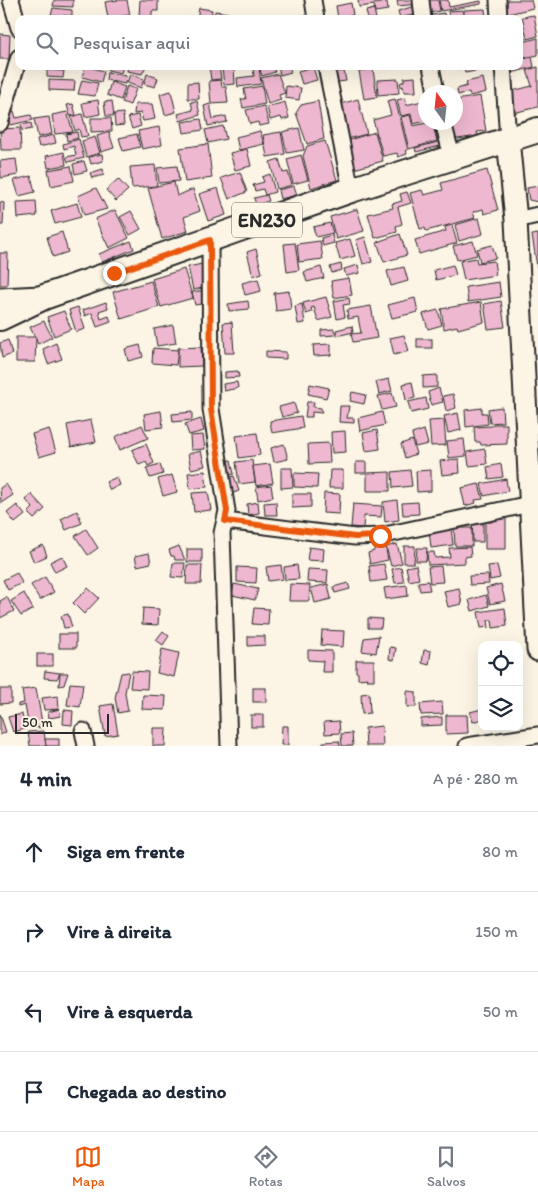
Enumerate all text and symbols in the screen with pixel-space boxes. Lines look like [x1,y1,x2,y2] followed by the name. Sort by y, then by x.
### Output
[15,15,523,70] search box
[33,29,61,57] icon: search
[73,31,190,54] text: Pesquisar aqui
[418,85,463,130] north arrow
[232,202,302,238] road number: EN230
[103,262,126,285] route end
[369,525,392,548] route start
[478,641,523,731] map controls
[478,641,523,686] button: locate
[478,686,523,731] button: layers
[15,711,109,734] scale bar
[22,714,53,731] text: 50 m
[20,766,72,791] text: 4 min
[433,769,518,788] text: A pé · 280 m
[20,838,48,866] icon: ahead
[67,840,185,863] text: Siga em frente
[482,842,518,861] text: 80 m
[20,918,48,946] icon: right
[67,920,172,943] text: Vire à direita
[475,922,518,941] text: 150 m
[20,998,48,1026] icon: left
[67,1000,193,1023] text: Vire à esquerda
[483,1002,518,1021] text: 50 m
[20,1078,48,1106] icon: arrive
[67,1080,226,1103] text: Chegada ao destino
[72,1143,105,1190] tab: Mapa
[249,1143,283,1190] tab: Rotas
[427,1143,466,1190] tab: Salvos

